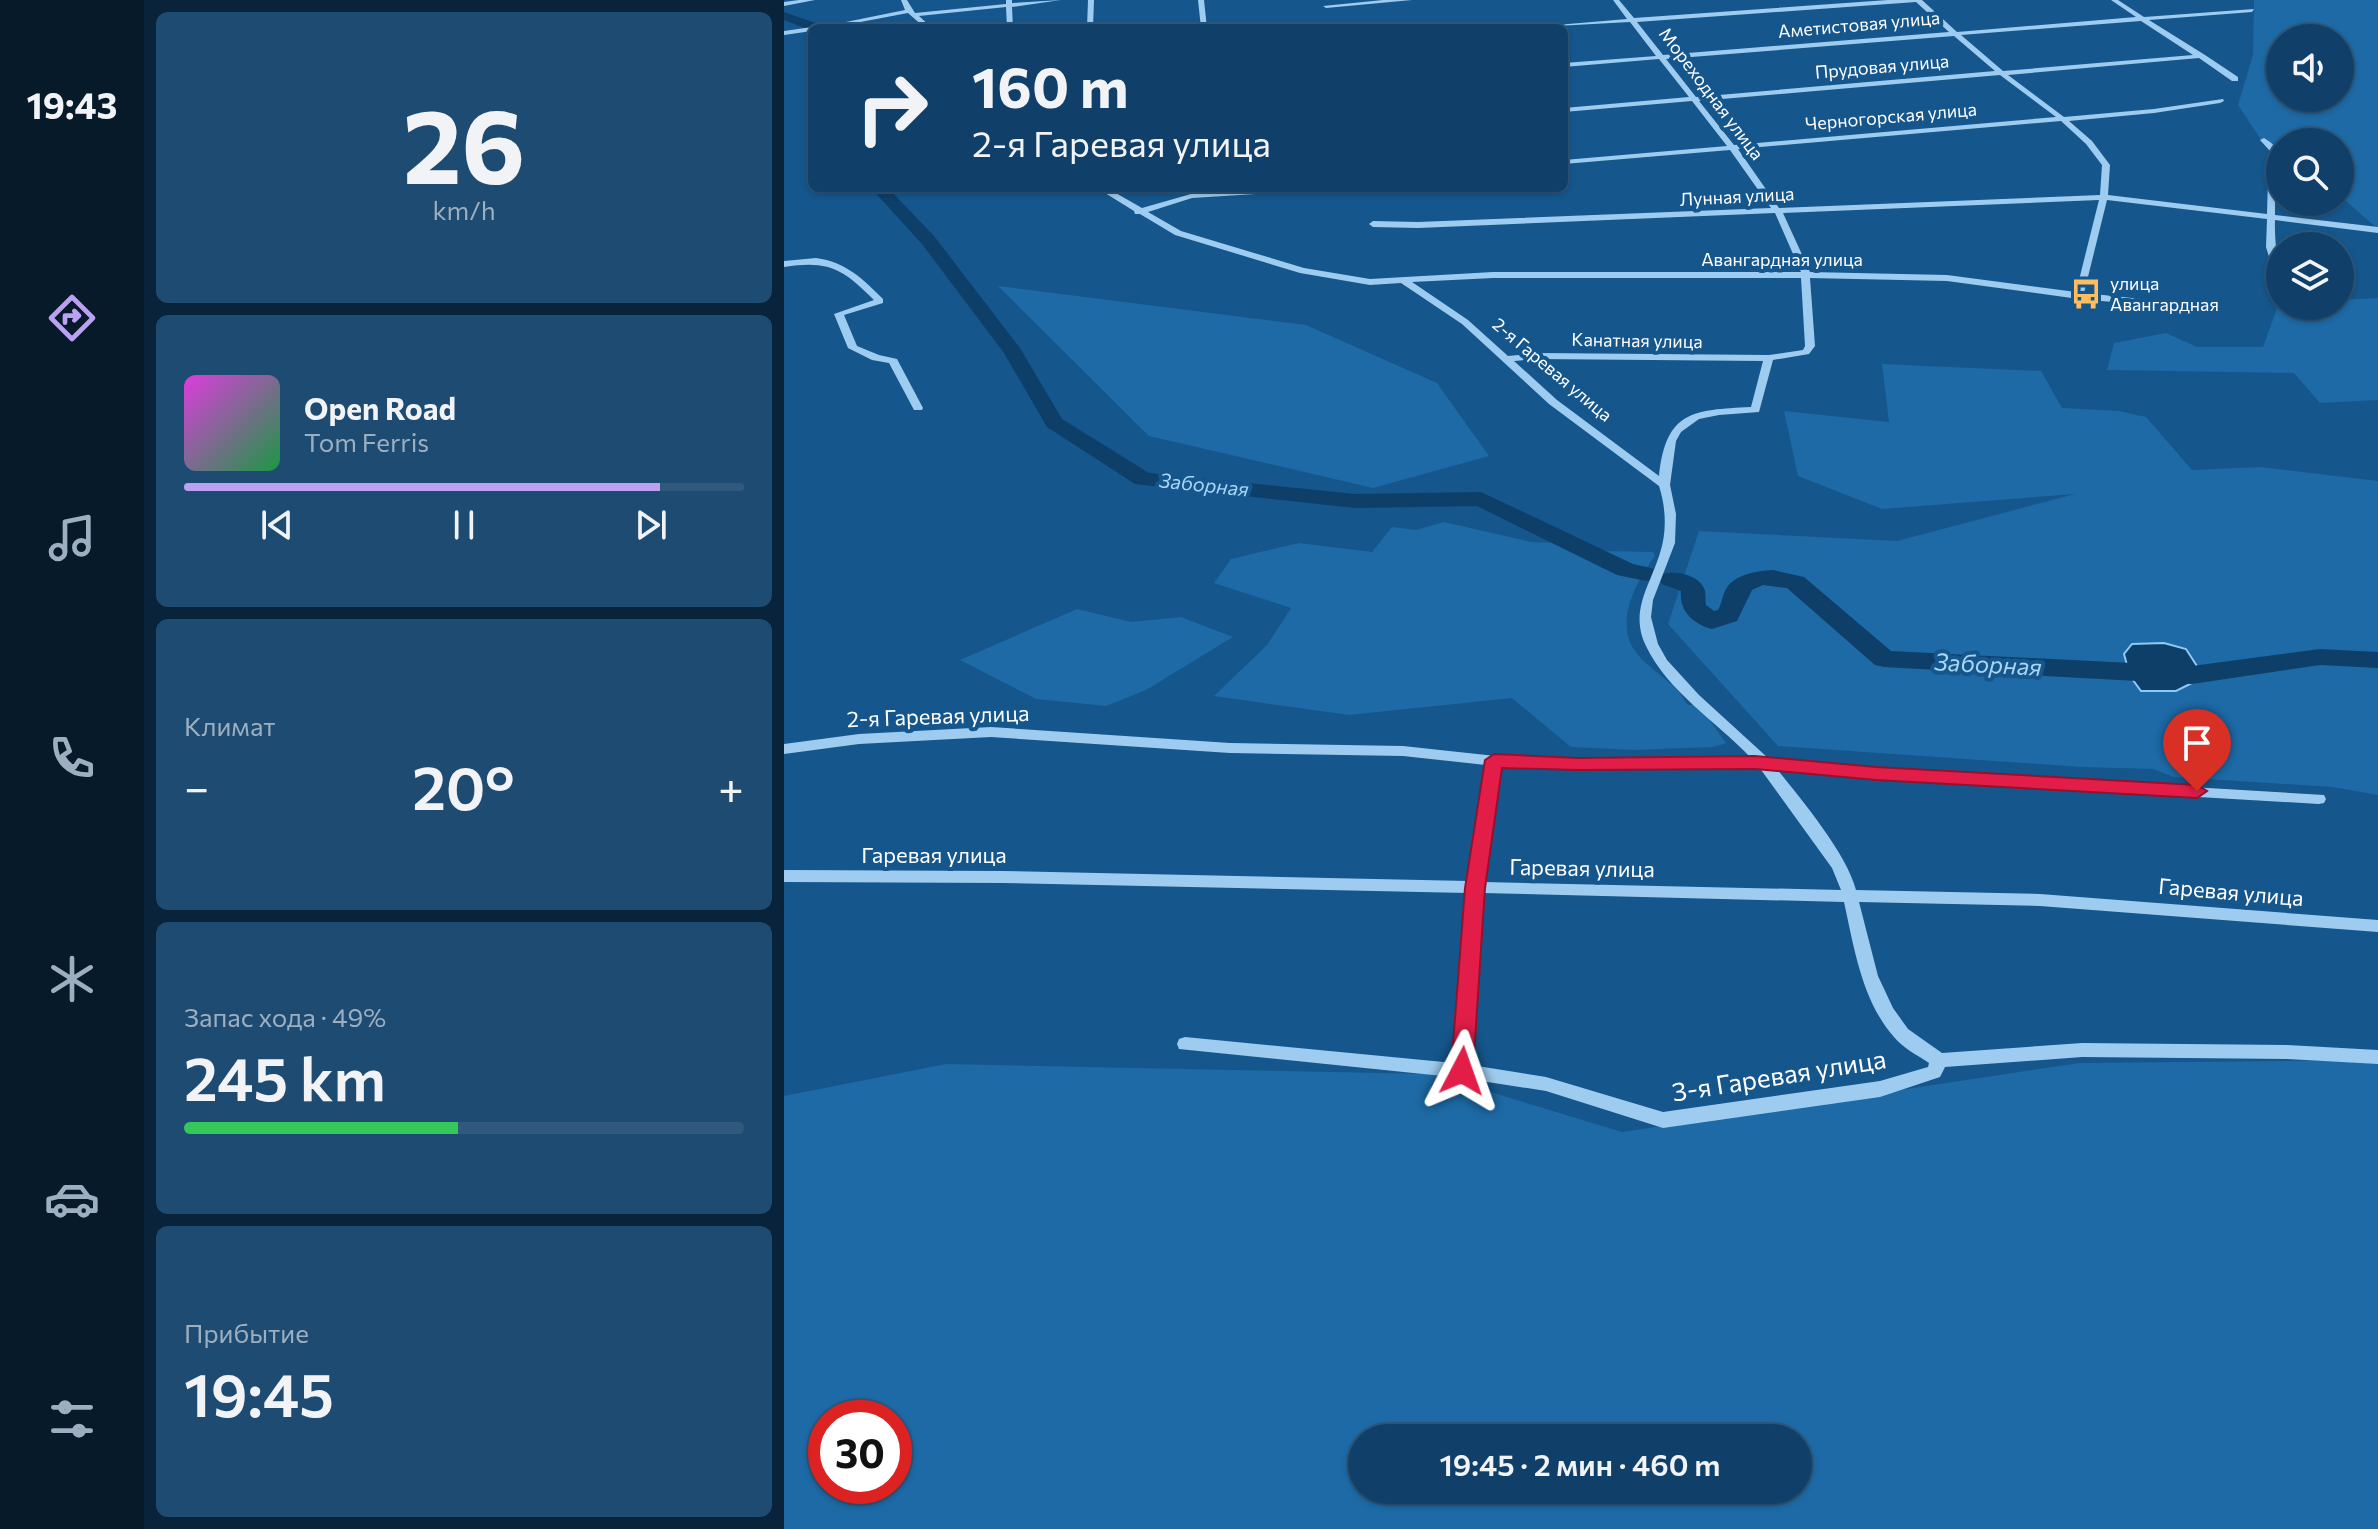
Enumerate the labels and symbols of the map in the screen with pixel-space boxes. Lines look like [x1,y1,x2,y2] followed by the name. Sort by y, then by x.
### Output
[1777,6,1941,42] street label: Аметистовая улица
[1655,23,1769,164] street label: Мореходная улица
[1814,49,1950,83] street label: Прудовая улица
[1804,98,1978,134] street label: Черногорская улица
[1679,182,1795,210] street label: Лунная улица
[1701,248,1863,270] street label: Авангардная улица
[2110,272,2219,315] place label: улица Авангардная
[2069,277,2103,311] bus stop icon: улица Авангардная
[1488,313,1617,426] street label: 2-я Гаревая улица
[1571,328,1703,352] street label: Канатная улица
[1158,467,1250,501] water label: Заборная
[1933,646,2043,681] water label: Заборная
[846,699,1030,732] street label: 2-я Гаревая улица
[2163,709,2231,791] pin
[861,841,1007,868] street label: Гаревая улица
[1509,853,1655,882] street label: Гаревая улица
[2157,872,2305,911] street label: Гаревая улица
[1420,1029,1504,1113] position arrow
[1669,1042,1888,1107] street label: 3-я Гаревая улица
[808,1400,912,1504] speed limit sign: 30

